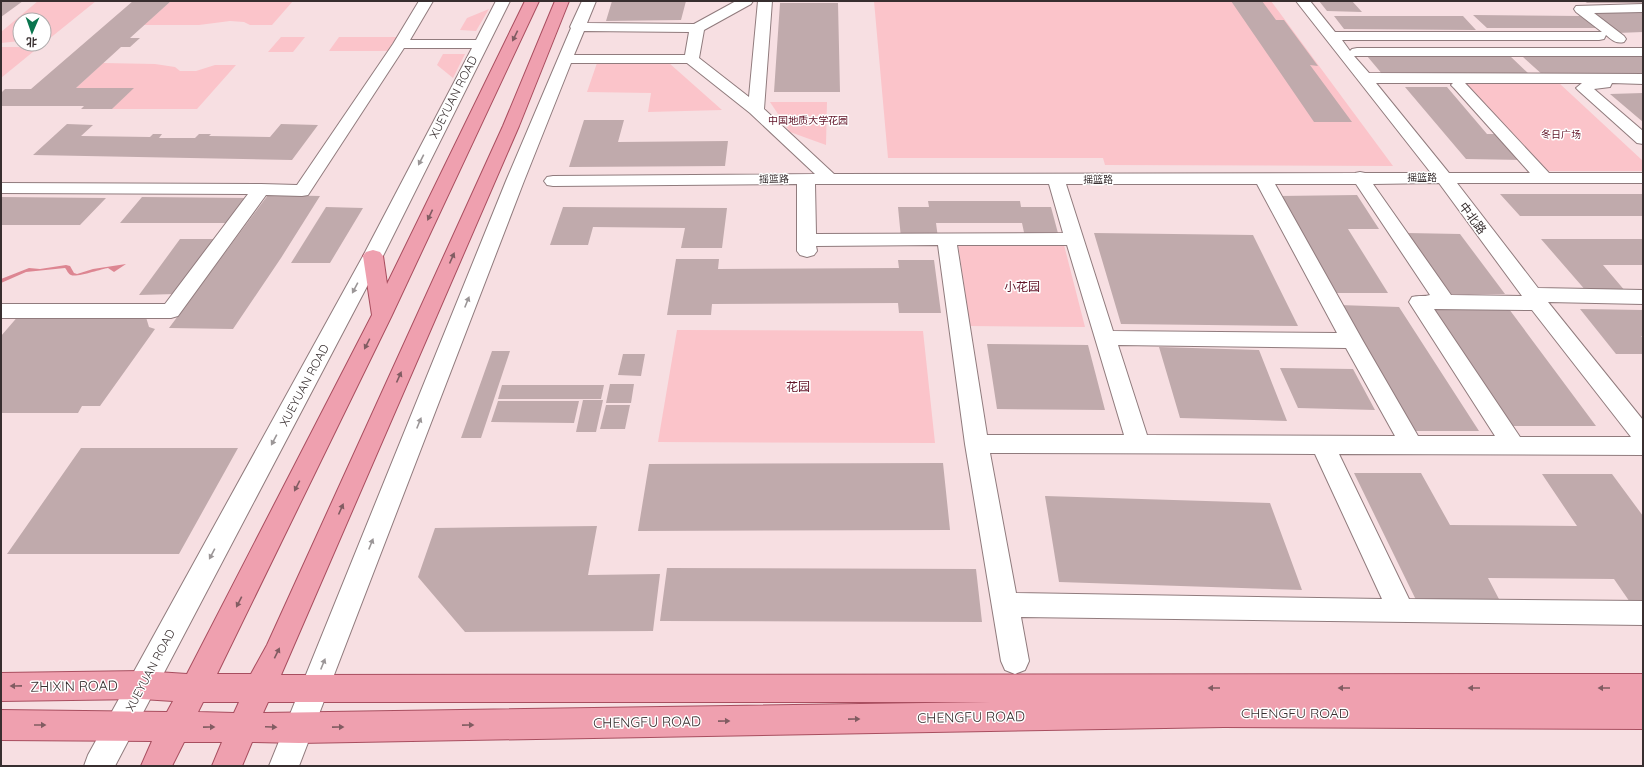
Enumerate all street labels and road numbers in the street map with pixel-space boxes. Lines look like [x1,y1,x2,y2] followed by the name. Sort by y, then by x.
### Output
[426,53,480,141] street label: XUEYUAN ROAD
[1407,171,1437,184] street label: 摇篮路
[759,172,789,186] street label: 摇篮路
[1083,173,1113,186] street label: 摇篮路
[1456,199,1490,237] street label: 中北路
[276,341,332,429] street label: XUEYUAN ROAD
[122,626,178,714] street label: XUEYUAN ROAD
[30,676,118,696] street label: ZHIXIN ROAD
[1241,704,1349,722] street label: CHENGFU ROAD
[917,707,1025,727] street label: CHENGFU ROAD
[593,712,701,732] street label: CHENGFU ROAD

